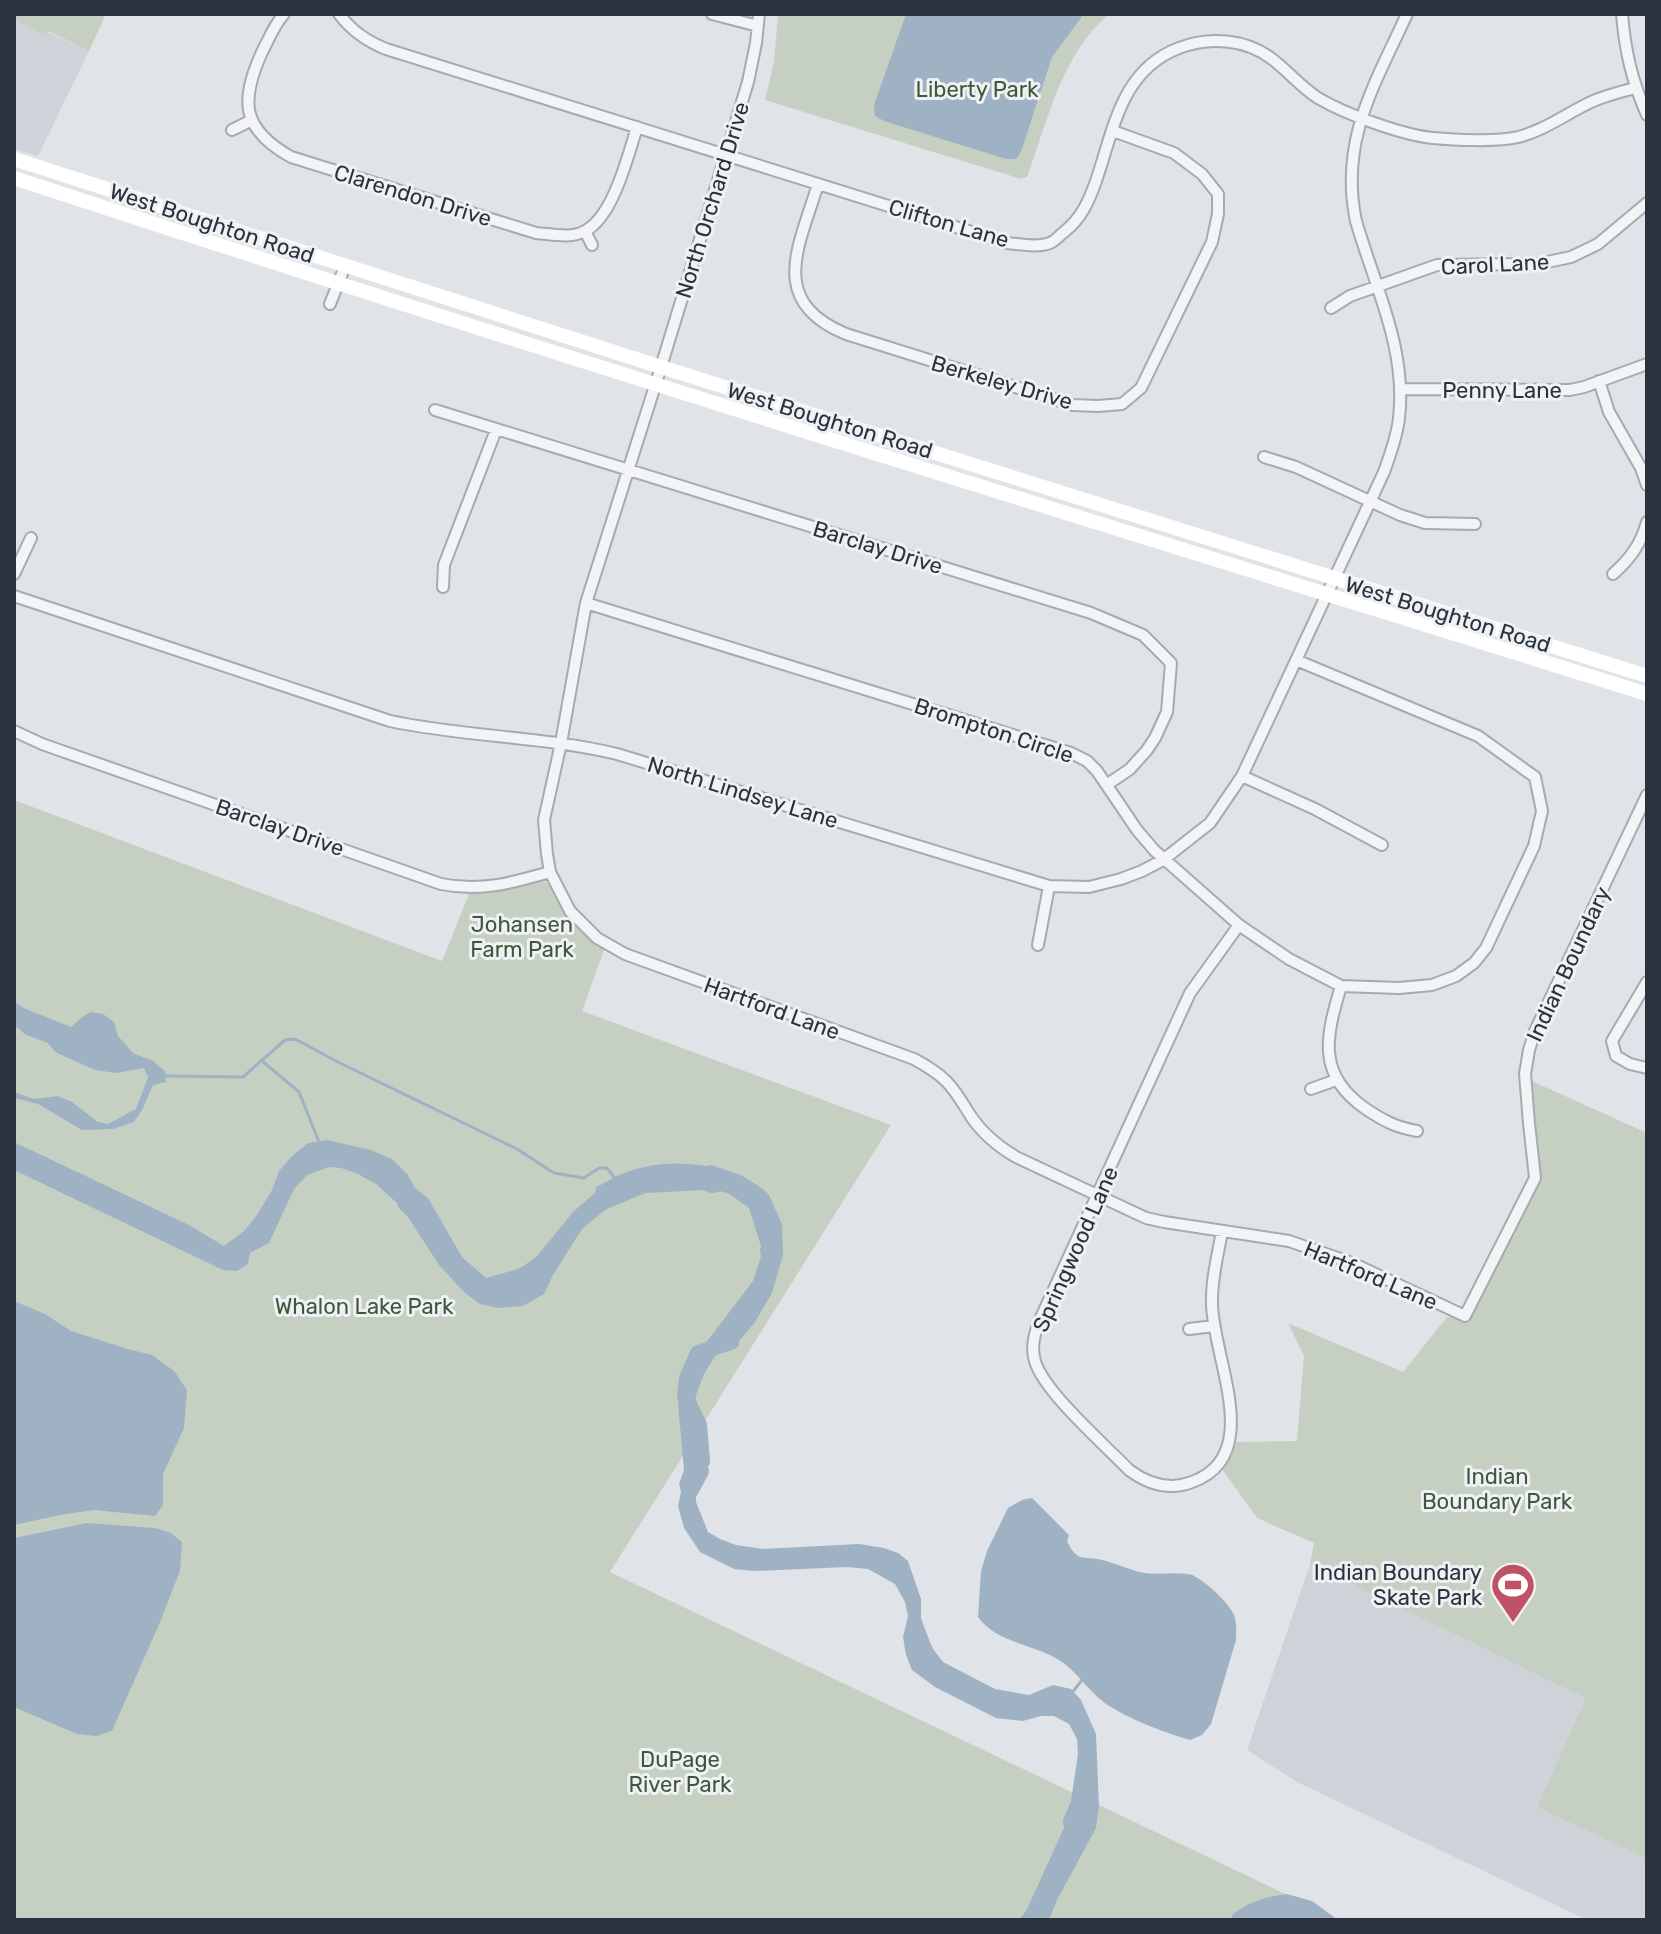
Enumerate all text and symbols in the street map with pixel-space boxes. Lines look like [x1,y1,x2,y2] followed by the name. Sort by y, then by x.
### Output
[916,76,1039,103] park label: Liberty Park
[670,99,755,302] street label: North Orchard Drive
[331,159,495,232] street label: Clarendon Drive
[106,178,318,269] street label: West Boughton Road
[886,193,1012,254] street label: Clifton Lane
[1440,248,1550,281] street label: Carol Lane
[928,349,1076,416] street label: Berkeley Drive
[724,376,936,465] street label: West Boughton Road
[1442,377,1562,404] street label: Penny Lane
[810,515,946,580] street label: Barclay Drive
[1342,570,1554,659] street label: West Boughton Road
[911,692,1077,769] street label: Brompton Circle
[644,751,841,834] street label: North Lindsey Lane
[212,793,348,862] street label: Barclay Drive
[1521,882,1616,1046] street label: Indian Boundary
[470,911,574,963] park label: Johansen Farm Park
[700,971,843,1046] street label: Hartford Lane
[1027,1162,1124,1336] street label: Springwood Lane
[1300,1235,1442,1316] street label: Hartford Lane
[275,1293,454,1320] park label: Whalon Lake Park
[1422,1463,1573,1515] park label: Indian Boundary Park
[1314,1559,1483,1611] place label: Indian Boundary Skate Park
[1489,1561,1537,1624] sports icon: Indian Boundary Skate Park
[629,1746,732,1798] park label: DuPage River Park

